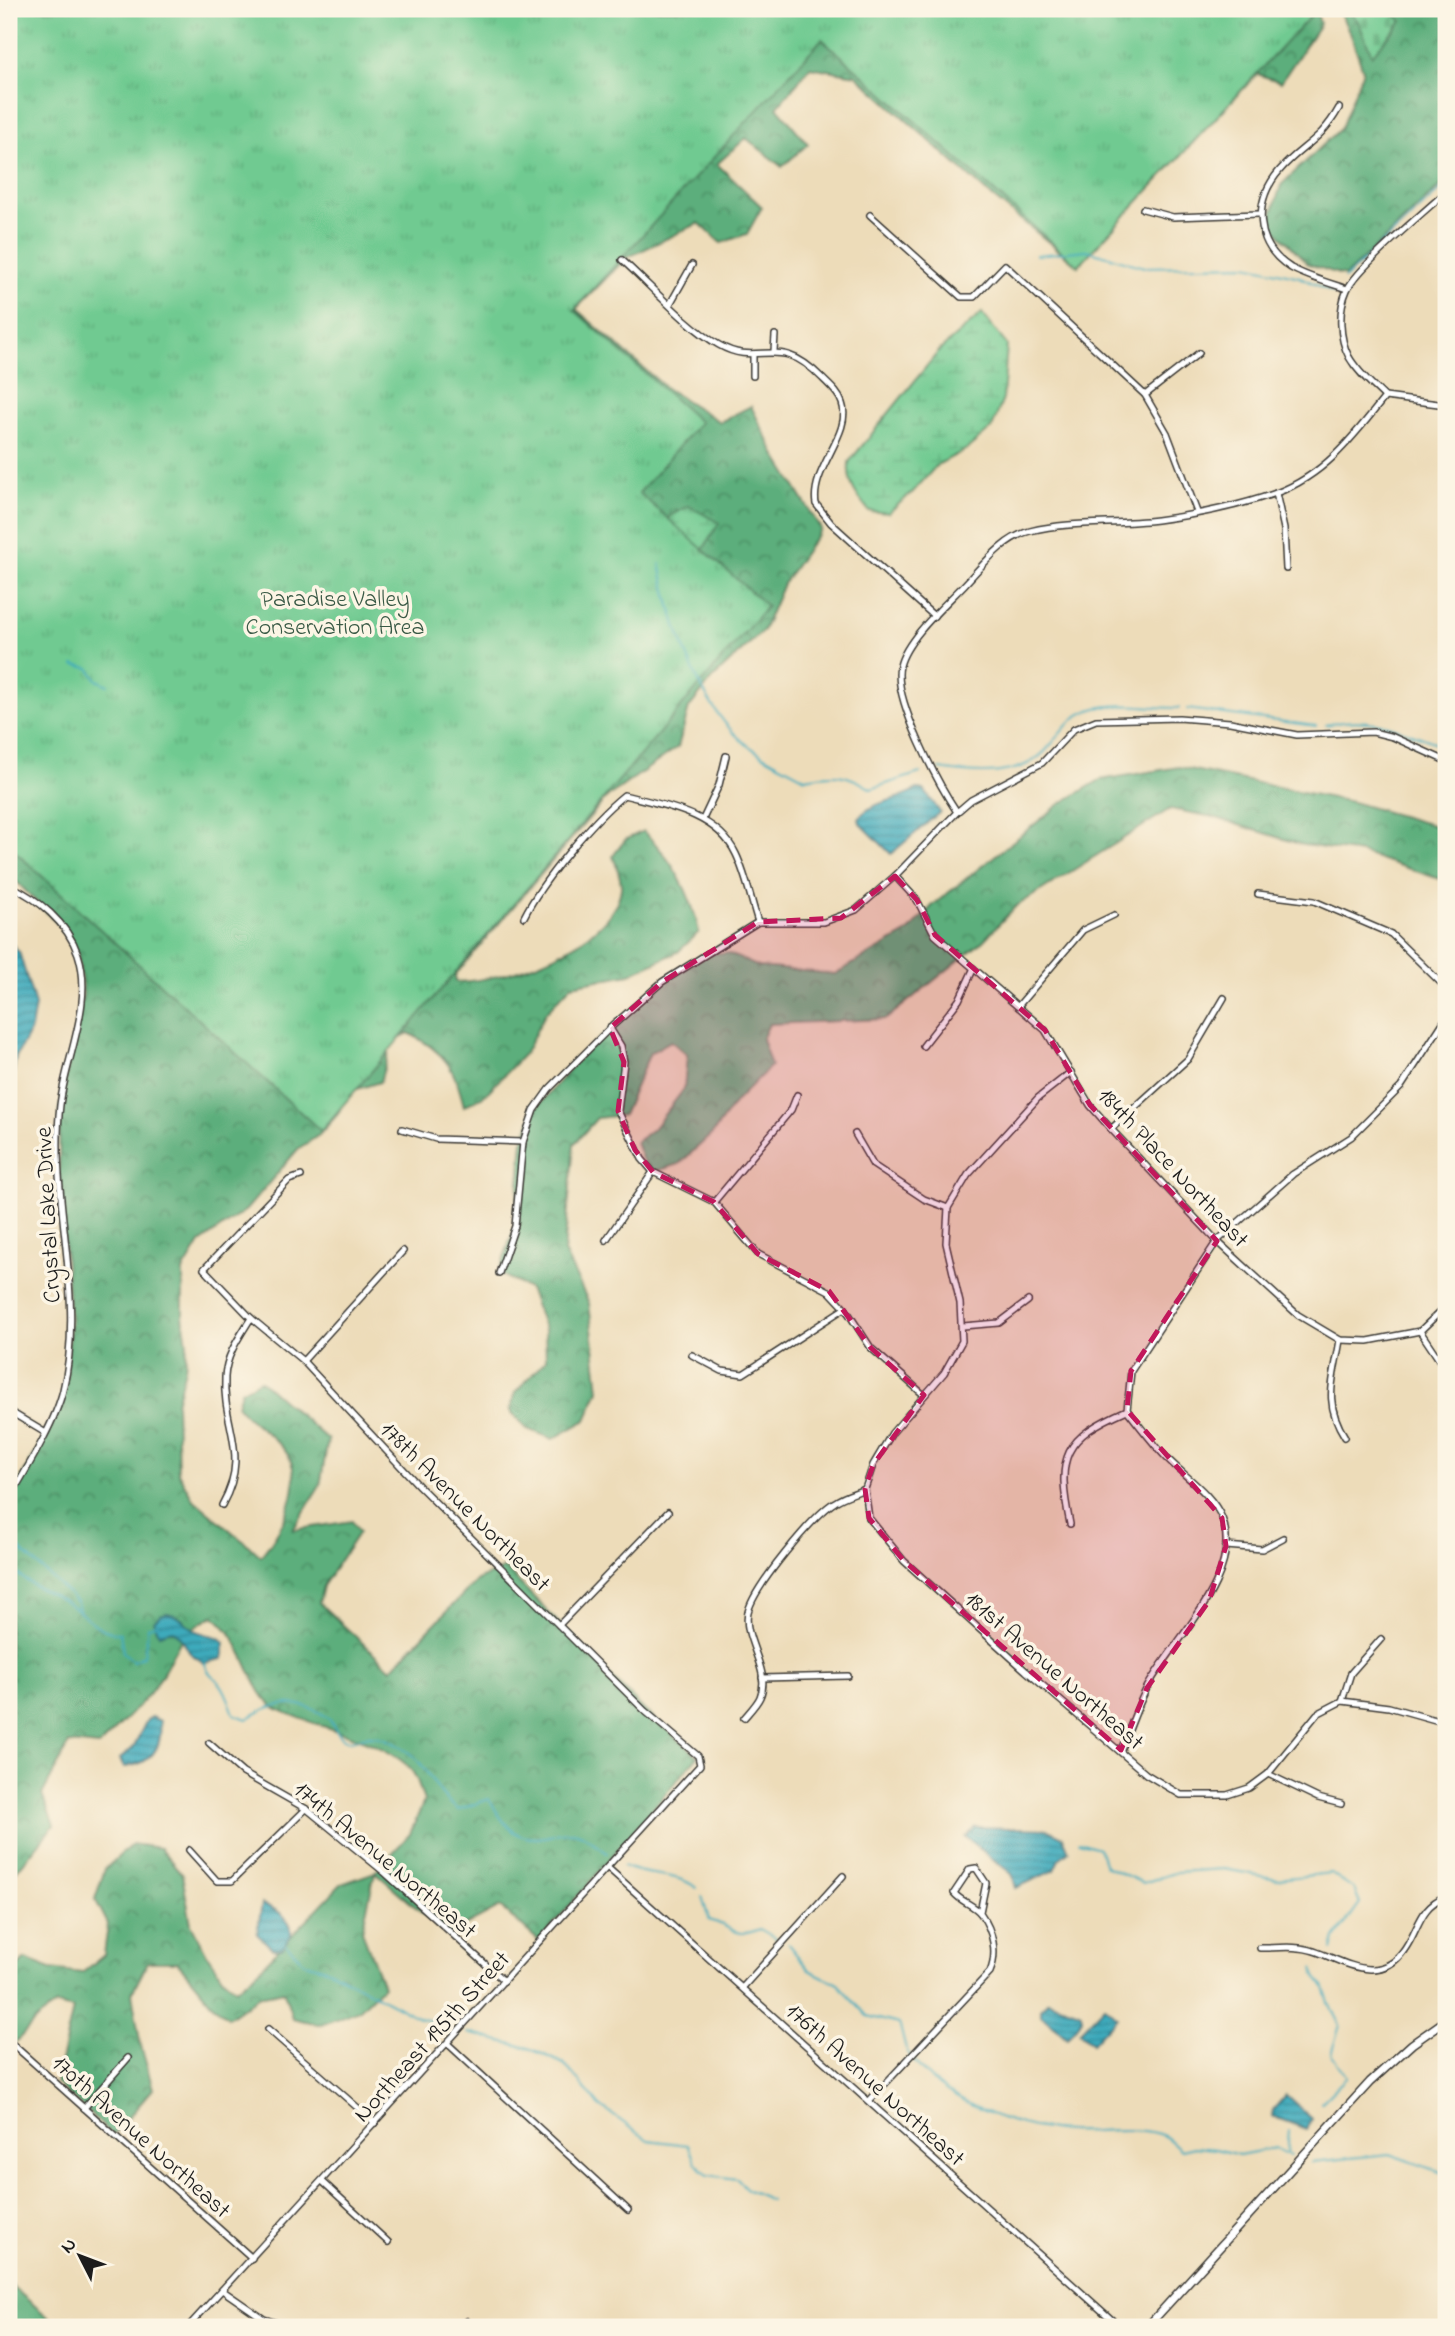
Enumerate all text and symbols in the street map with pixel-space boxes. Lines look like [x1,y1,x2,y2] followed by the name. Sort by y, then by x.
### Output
[246,583,424,646] park label: Paradise Valley Conservation Area
[1088,1081,1256,1257] street label: 184th Place Northeast
[27,1126,73,1304] street label: Crystal Lake Drive
[371,1414,558,1601] street label: 178th Avenue Northeast
[956,1584,1151,1760] street label: 181st Avenue Northeast
[285,1774,484,1948] street label: 174th Avenue Northeast
[346,1944,520,2131] street label: Northeast 195th Street
[777,1996,972,2176] street label: 176th Avenue Northeast
[43,2048,238,2228] street label: 170th Avenue Northeast
[46,2220,116,2290] north arrow
[55,2232,84,2260] text: N

